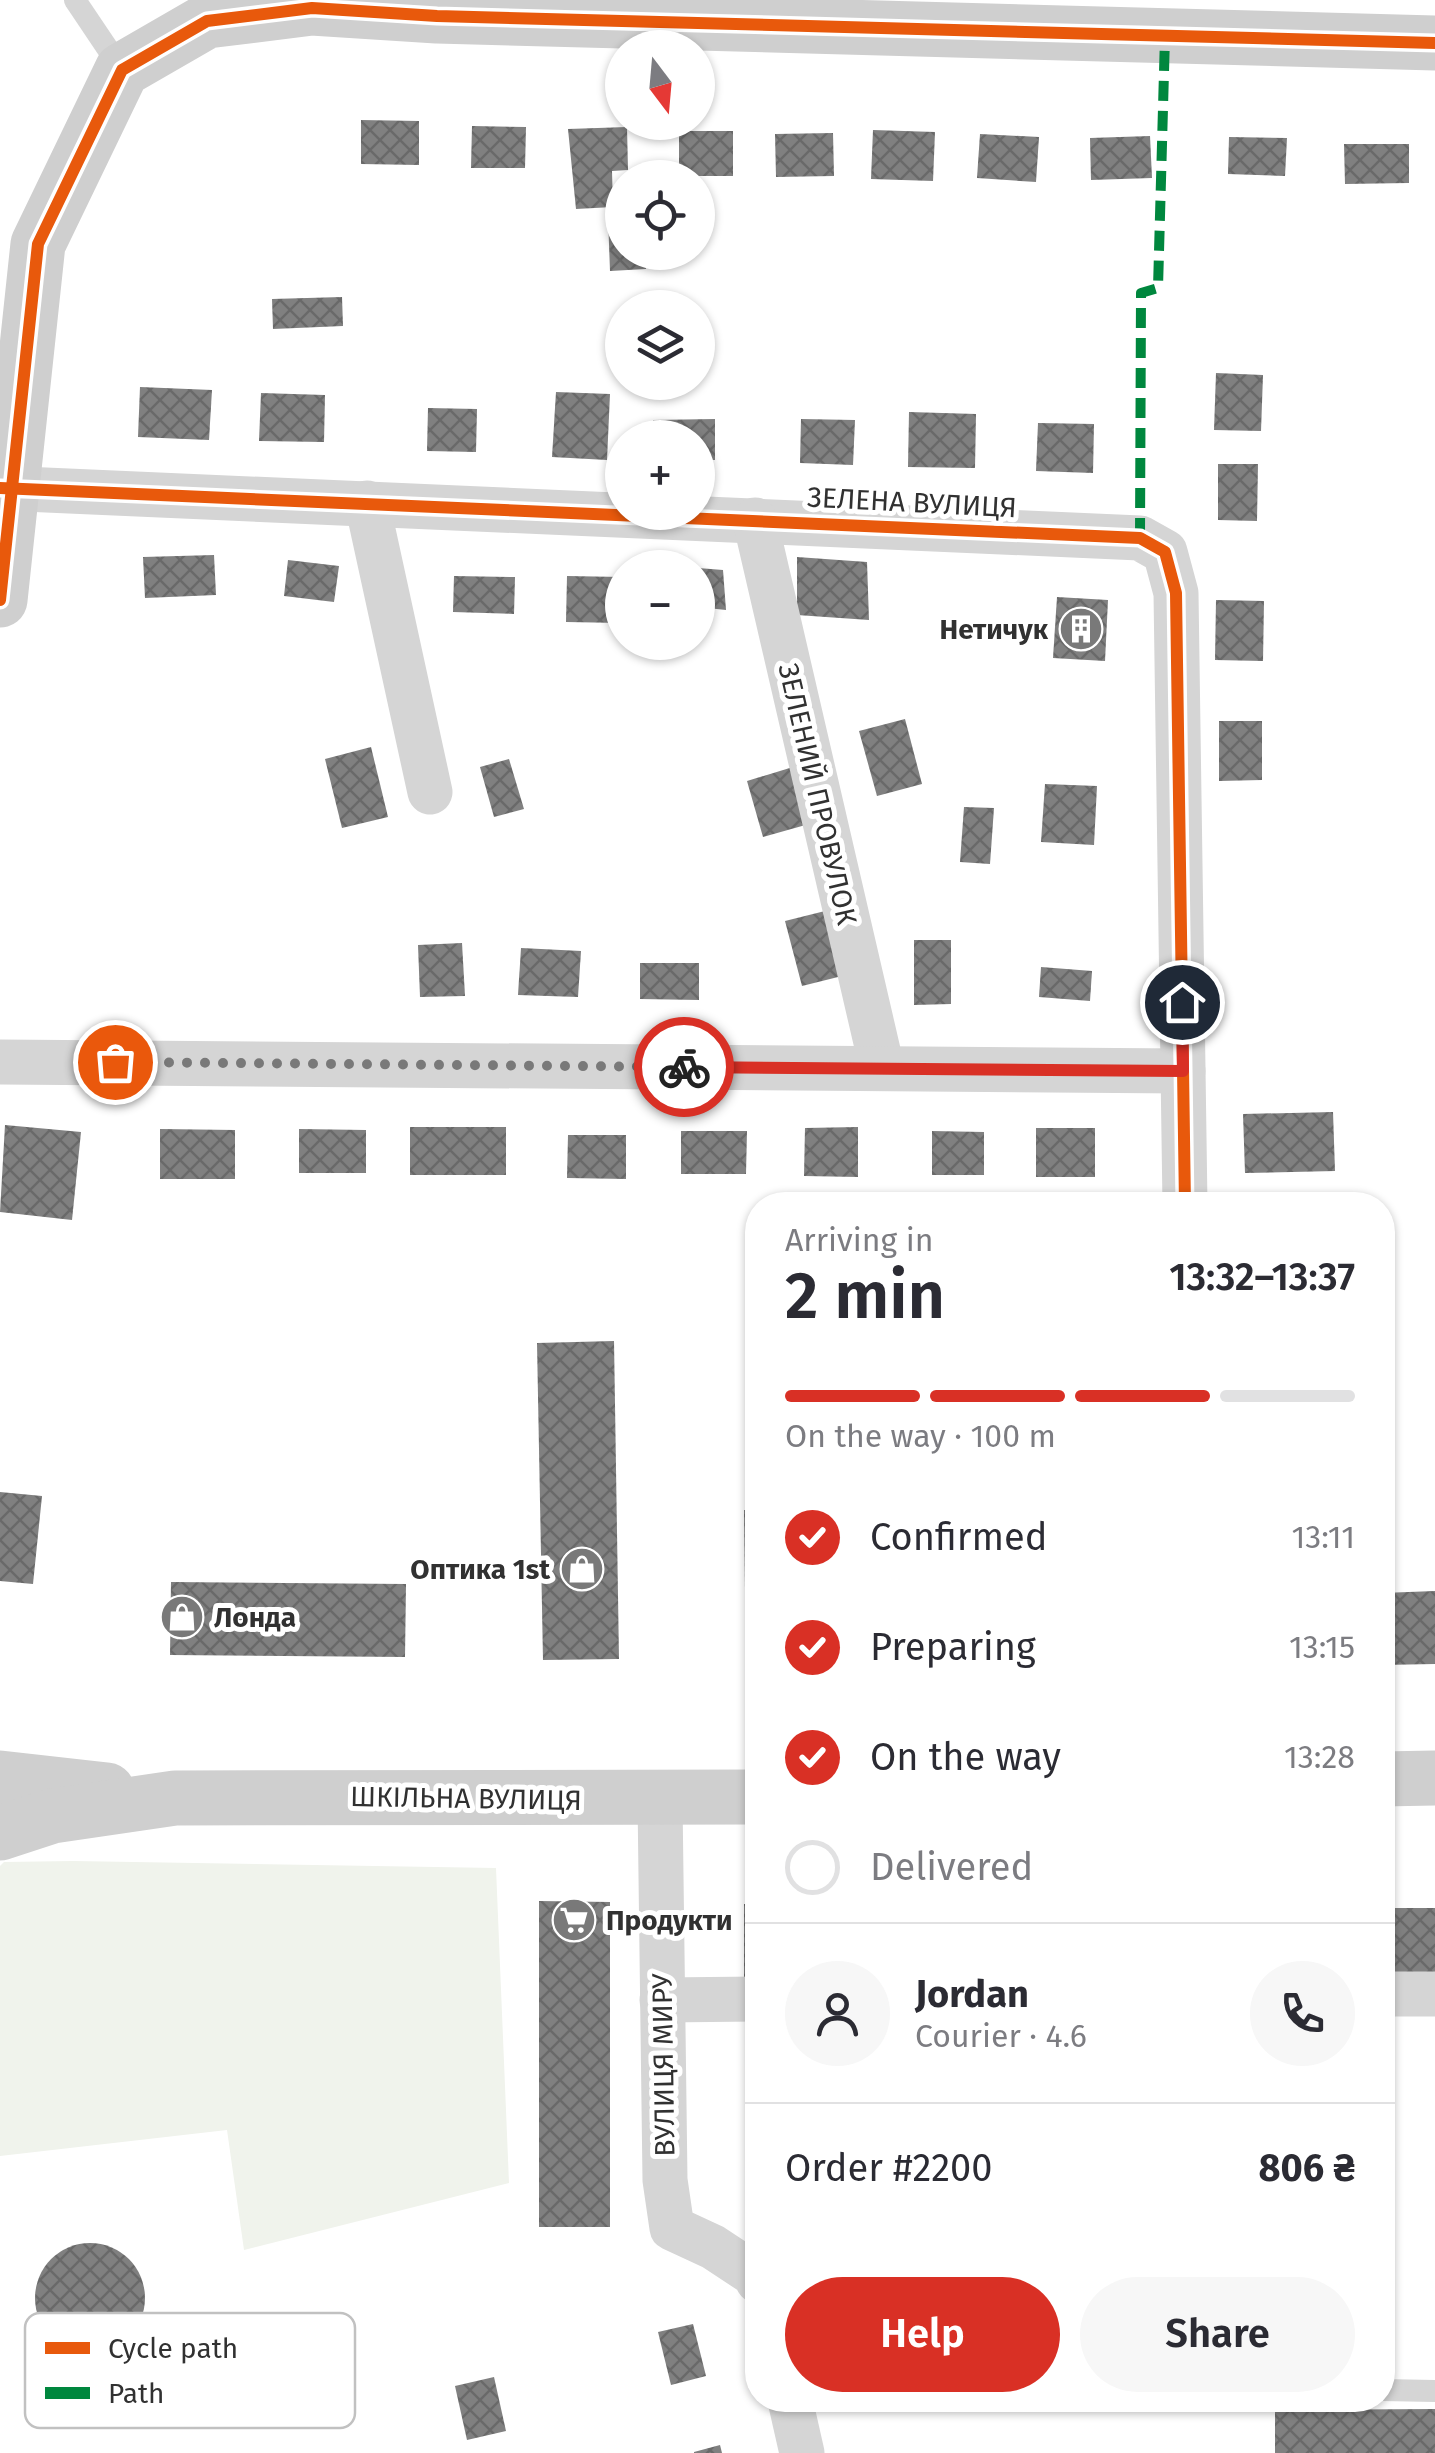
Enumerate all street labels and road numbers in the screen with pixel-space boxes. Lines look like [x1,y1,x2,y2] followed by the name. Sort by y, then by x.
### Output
[807,481,1017,524] street label: ЗЕЛЕНА ВУЛИЦЯ
[771,660,864,929] street label: ЗЕЛЕНИЙ ПРОВУЛОК
[350,1780,582,1817] street label: ШКІЛЬНА ВУЛИЦЯ
[645,1972,682,2157] street label: ВУЛИЦЯ МИРУ

